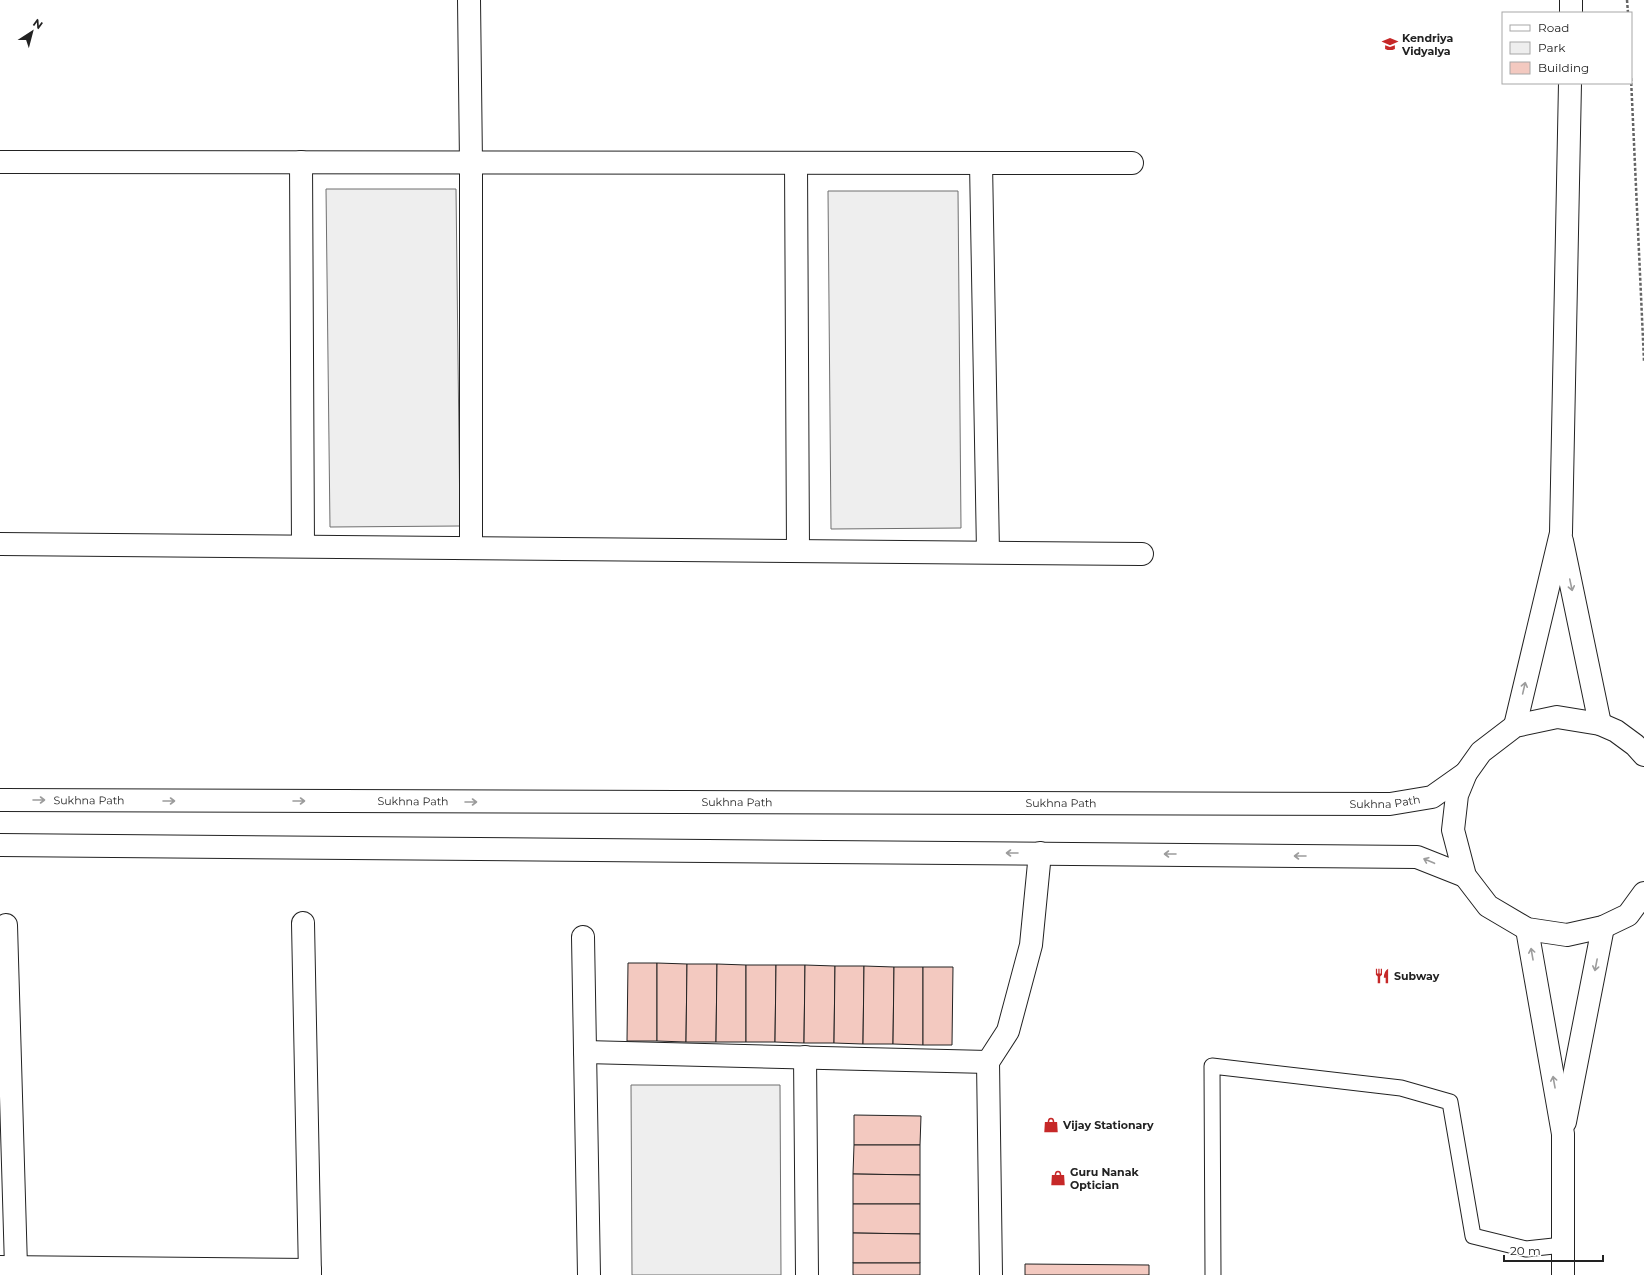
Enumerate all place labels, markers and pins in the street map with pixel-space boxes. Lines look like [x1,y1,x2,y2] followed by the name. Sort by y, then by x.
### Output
[1401,31,1453,58] place label: Kendriya Vidyalya
[1381,35,1399,53] school or university icon: Kendriya Vidyalya
[1373,967,1391,985] restaurant icon: Subway
[1394,969,1440,983] place label: Subway
[1042,1116,1060,1134] shop icon: Vijay Stationary
[1062,1118,1154,1132] place label: Vijay Stationary
[1070,1165,1140,1192] place label: Guru Nanak Optician
[1049,1169,1067,1187] shop icon: Guru Nanak Optician

